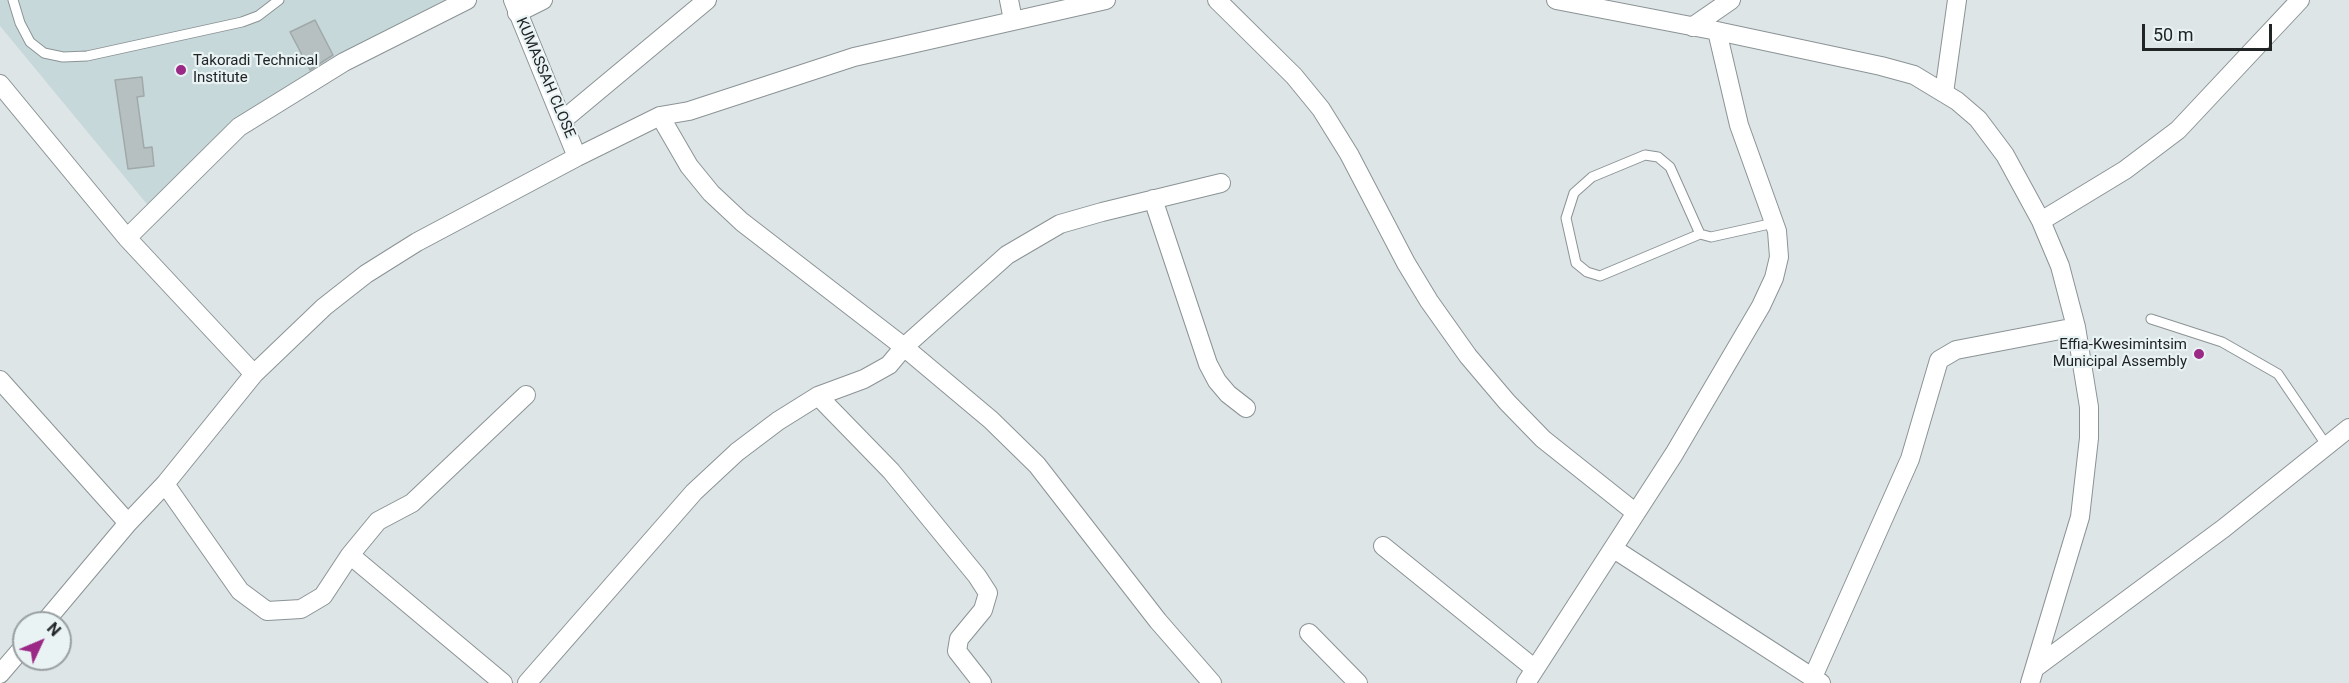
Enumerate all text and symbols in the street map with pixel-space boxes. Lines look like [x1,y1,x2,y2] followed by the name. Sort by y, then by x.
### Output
[2145,12,2276,50] scale bar
[511,15,579,141] street label: KUMASSAH CLOSE
[2153,24,2193,45] text: 50 m
[193,52,318,87] place label: Takoradi Technical Institute
[174,63,188,77] marker: Takoradi Technical Institute
[2053,336,2187,371] place label: Effia-Kwesimintsim Municipal Assembly
[2192,347,2206,361] marker: Effia-Kwesimintsim Municipal Assembly
[12,611,72,671] north arrow
[43,619,65,640] text: N

